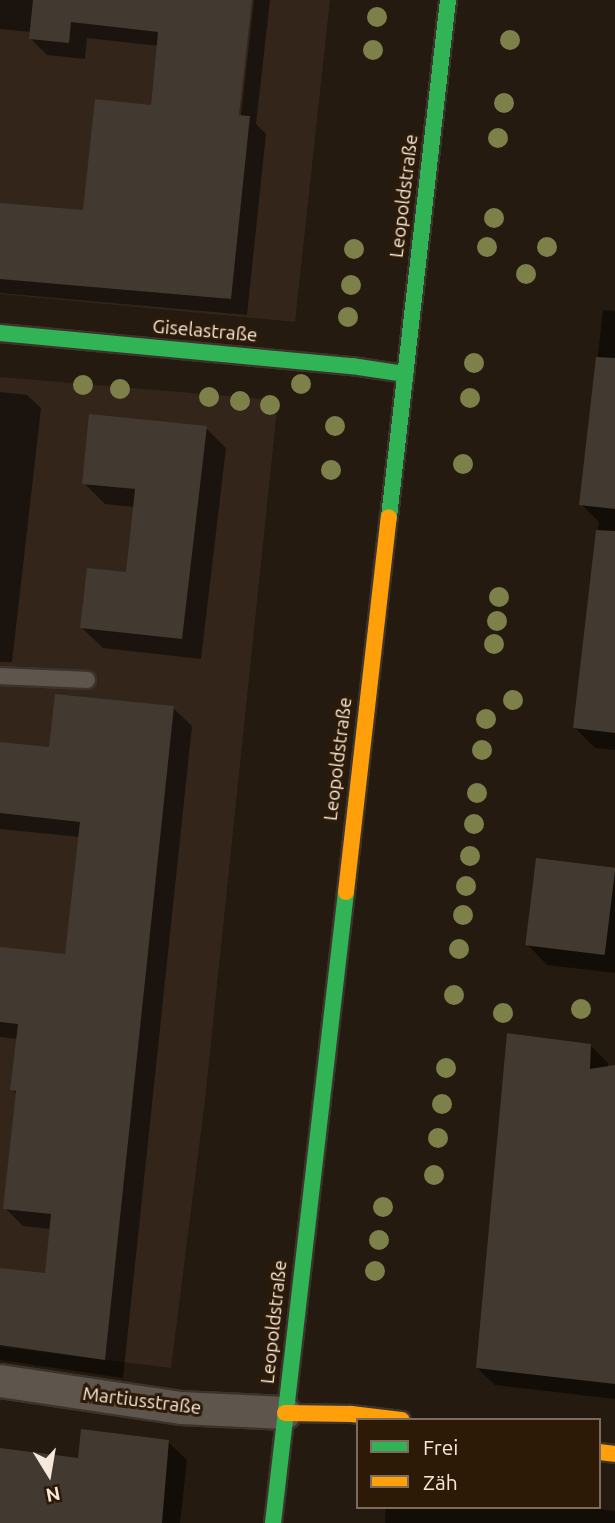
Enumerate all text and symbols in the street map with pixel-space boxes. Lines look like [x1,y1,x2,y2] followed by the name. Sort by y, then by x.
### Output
[385,133,423,259] street label: Leopoldstraße
[152,315,258,347] street label: Giselastraße
[319,696,357,822] street label: Leopoldstraße
[256,1259,292,1385] street label: Leopoldstraße
[81,1382,203,1420] street label: Martiusstraße
[356,1418,601,1509] legend
[423,1435,458,1459] text: Frei
[14,1439,84,1509] north arrow
[423,1470,458,1494] text: Zäh
[44,1482,62,1507] text: N

